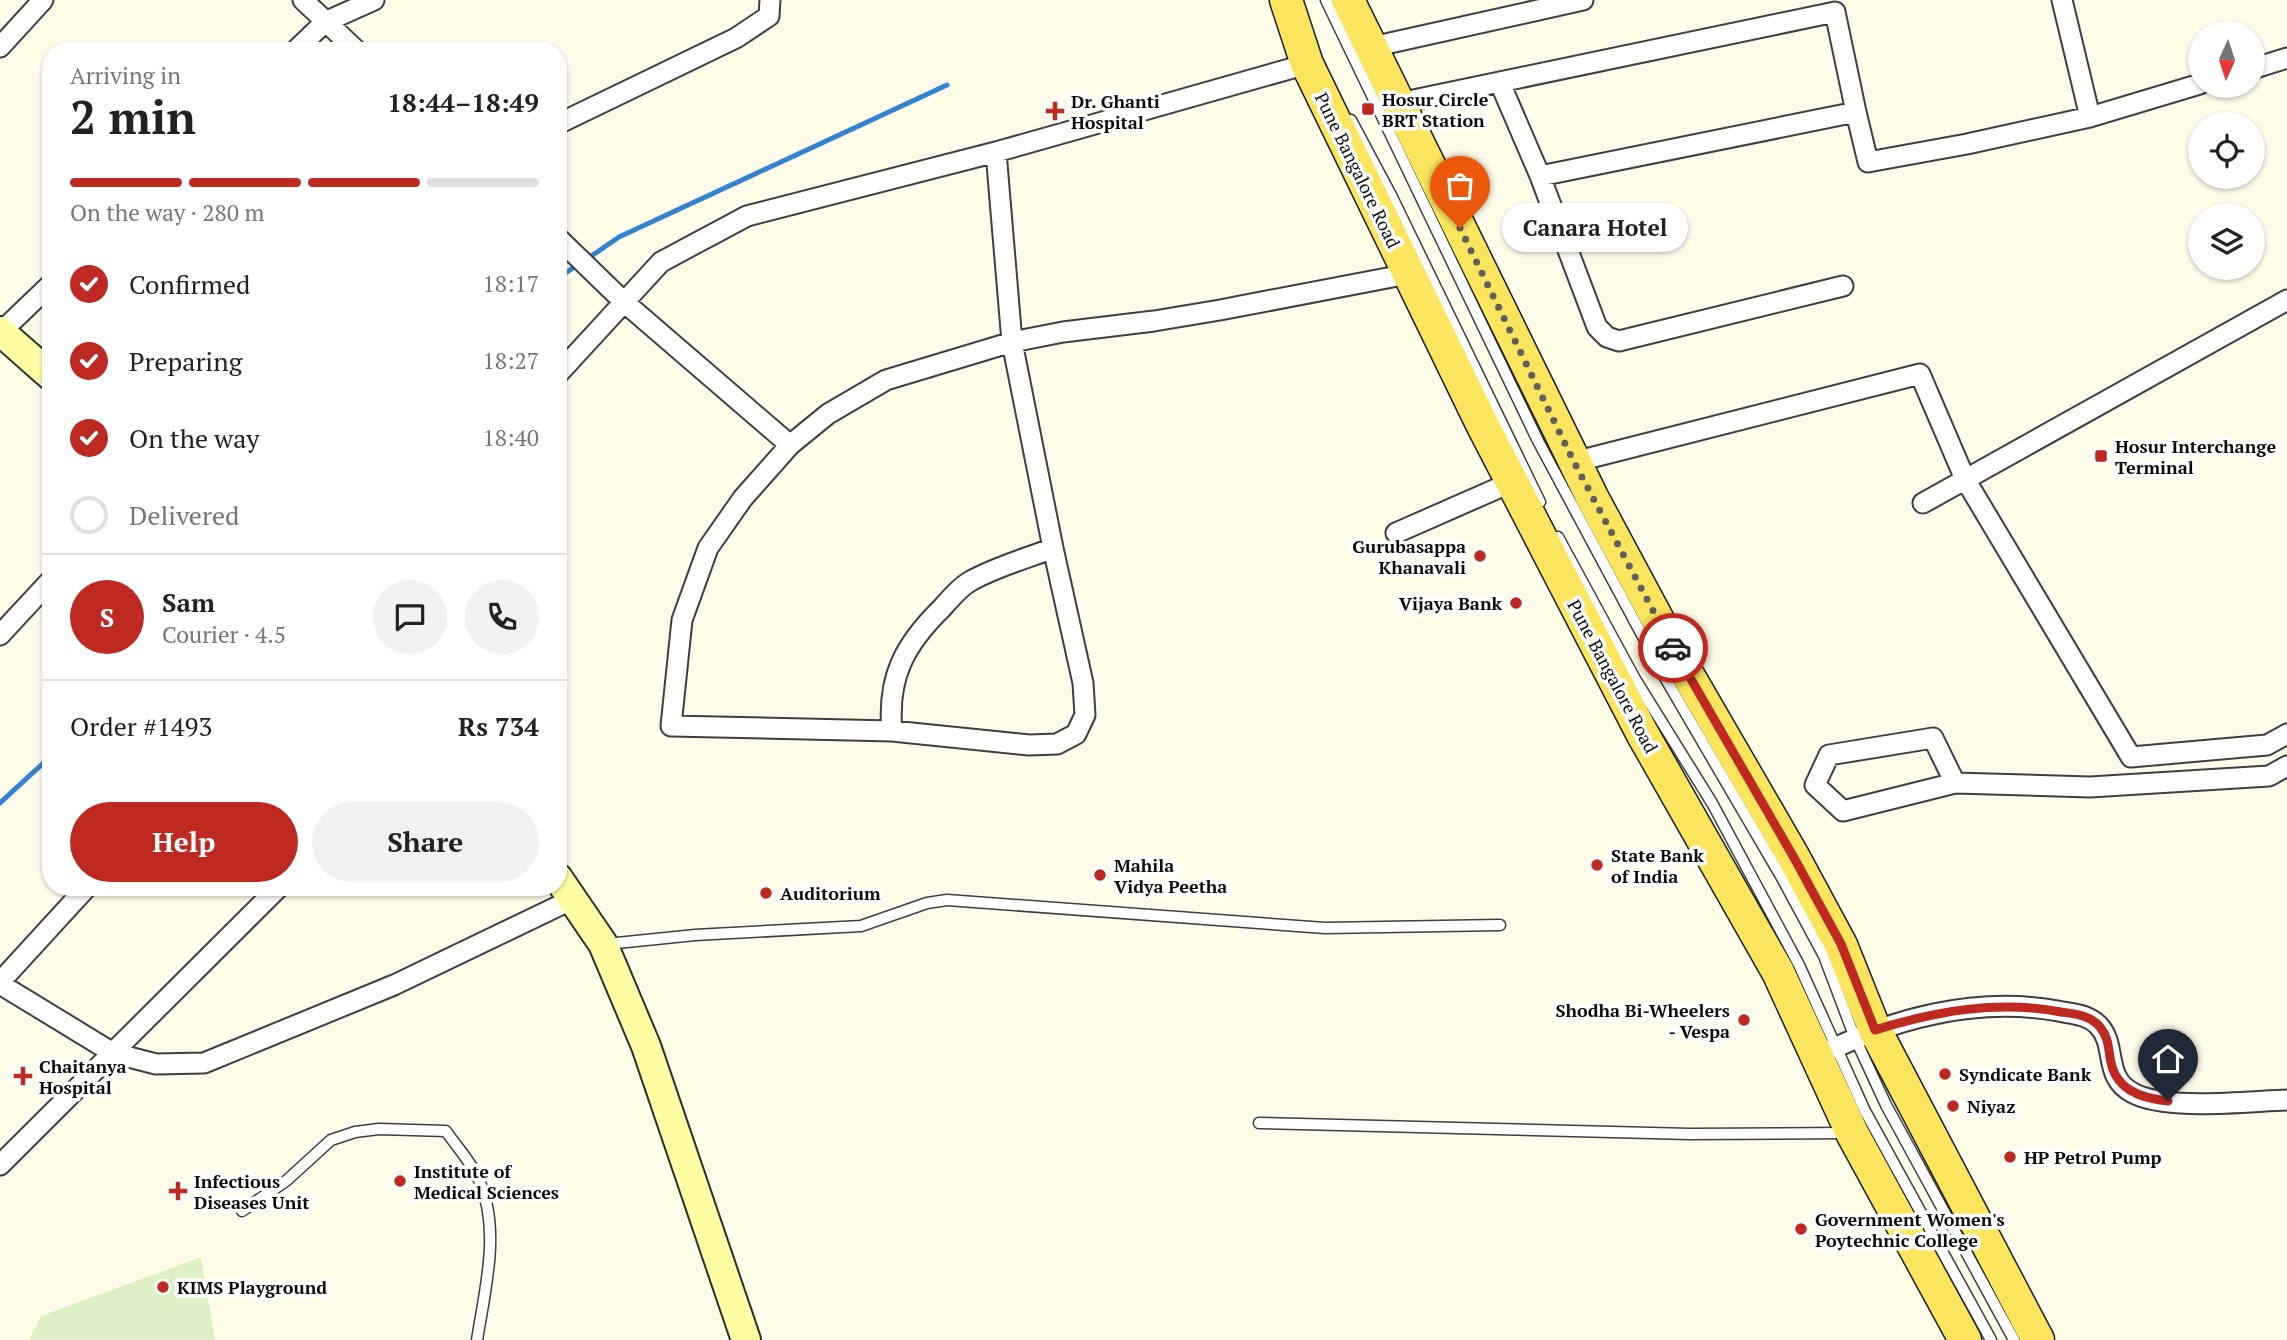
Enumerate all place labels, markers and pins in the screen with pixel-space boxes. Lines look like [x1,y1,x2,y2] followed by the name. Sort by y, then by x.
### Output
[1382,87,1489,132] place label: Hosur Circle BRT Station
[1071,89,1160,134] place label: Dr. Ghanti Hospital
[1045,101,1065,121] marker: Dr. Ghanti Hospital
[1360,101,1376,117] marker: Hosur Circle BRT Station
[1430,156,1490,228] pin
[1502,204,1688,252] callout: Canara Hotel
[2115,434,2276,479] place label: Hosur Interchange Terminal
[2093,448,2109,464] marker: Hosur Interchange Terminal
[1352,534,1466,579] place label: Gurubasappa Khanavali
[1472,548,1488,564] marker: Gurubasappa Khanavali
[1399,591,1502,615] place label: Vijaya Bank
[1508,595,1524,611] marker: Vijaya Bank
[1611,843,1704,888] place label: State Bank of India
[1114,853,1227,898] place label: Mahila Vidya Peetha
[1589,857,1605,873] marker: State Bank of India
[1092,867,1108,883] marker: Mahila Vidya Peetha
[780,881,881,905] place label: Auditorium
[758,885,774,901] marker: Auditorium
[1555,998,1730,1043] place label: Shodha Bi-Wheelers - Vespa
[1736,1012,1752,1028] marker: Shodha Bi-Wheelers - Vespa
[2138,1029,2198,1101] pin
[39,1054,127,1099] place label: Chaitanya Hospital
[1959,1062,2092,1086] place label: Syndicate Bank
[13,1066,33,1086] marker: Chaitanya Hospital
[1937,1066,1953,1082] marker: Syndicate Bank
[1967,1094,2015,1118] place label: Niyaz
[1945,1098,1961,1114] marker: Niyaz
[2024,1145,2162,1169] place label: HP Petrol Pump
[2002,1149,2018,1165] marker: HP Petrol Pump
[414,1159,559,1204] place label: Institute of Medical Sciences
[194,1169,309,1214] place label: Infectious Diseases Unit
[392,1173,408,1189] marker: Institute of Medical Sciences
[168,1181,188,1201] marker: Infectious Diseases Unit
[1815,1207,2005,1252] place label: Government Women's Poytechnic College
[1793,1221,1809,1237] marker: Government Women's Poytechnic College
[177,1275,327,1299] place label: KIMS Playground
[155,1279,171,1295] marker: KIMS Playground

